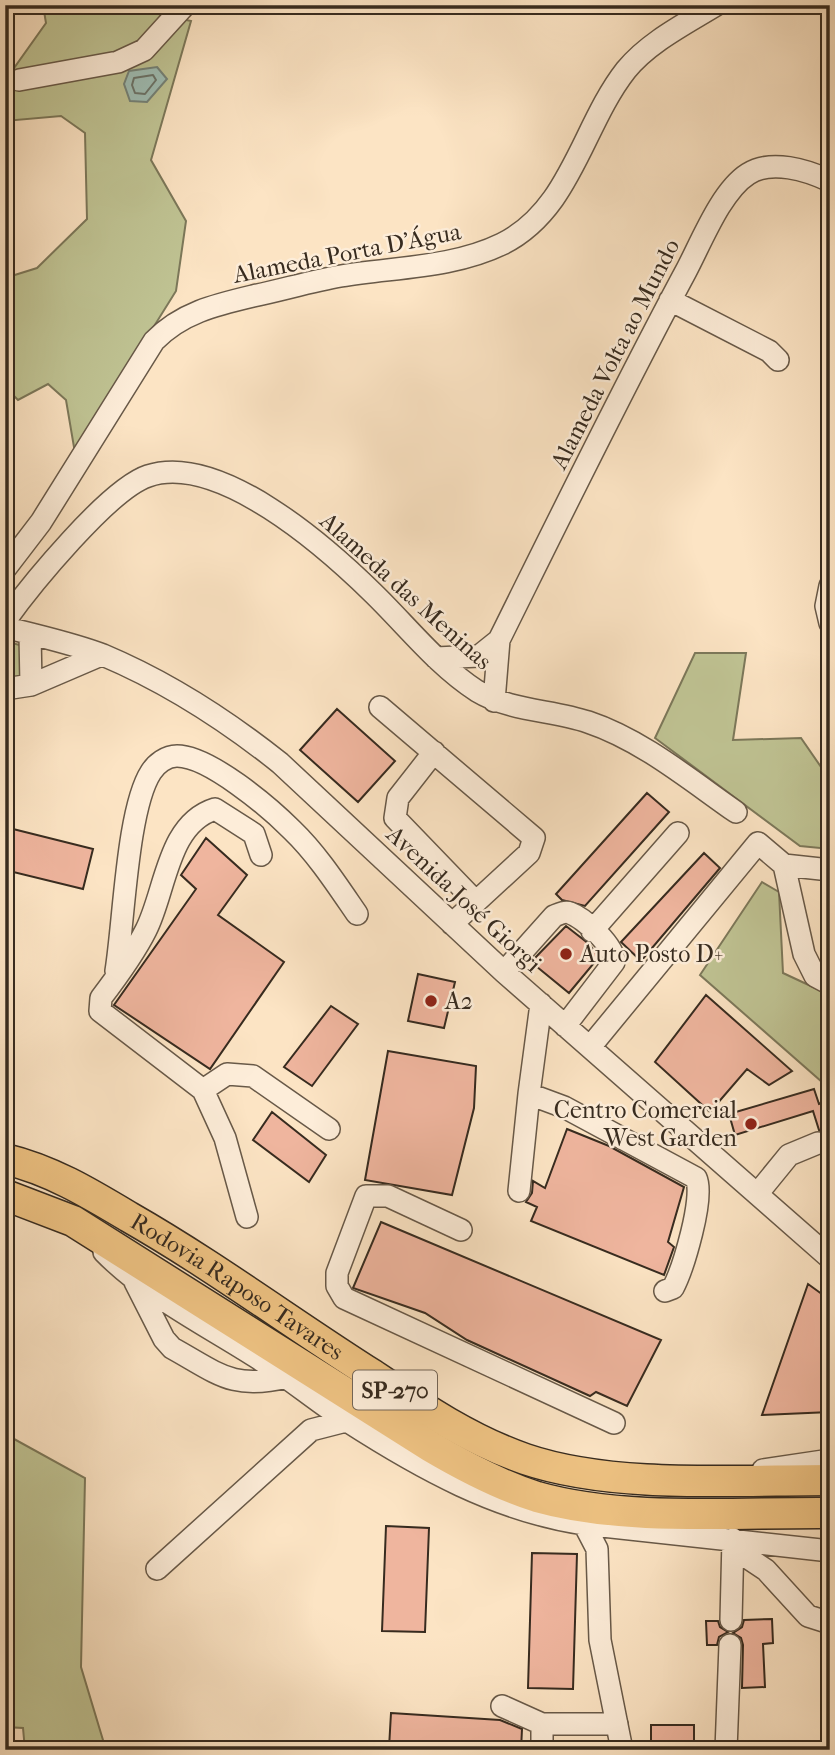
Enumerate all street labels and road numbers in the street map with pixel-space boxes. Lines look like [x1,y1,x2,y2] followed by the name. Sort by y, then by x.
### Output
[230,216,464,289] street label: Alameda Porta D'Água
[544,234,685,475] street label: Alameda Volta ao Mundo
[314,506,498,675] street label: Alameda das Meninas
[380,819,547,978] street label: Avenida José Giorgi
[126,1207,349,1366] street label: Rodovia Raposo Tavares
[353,1371,437,1410] road number: SP-270

